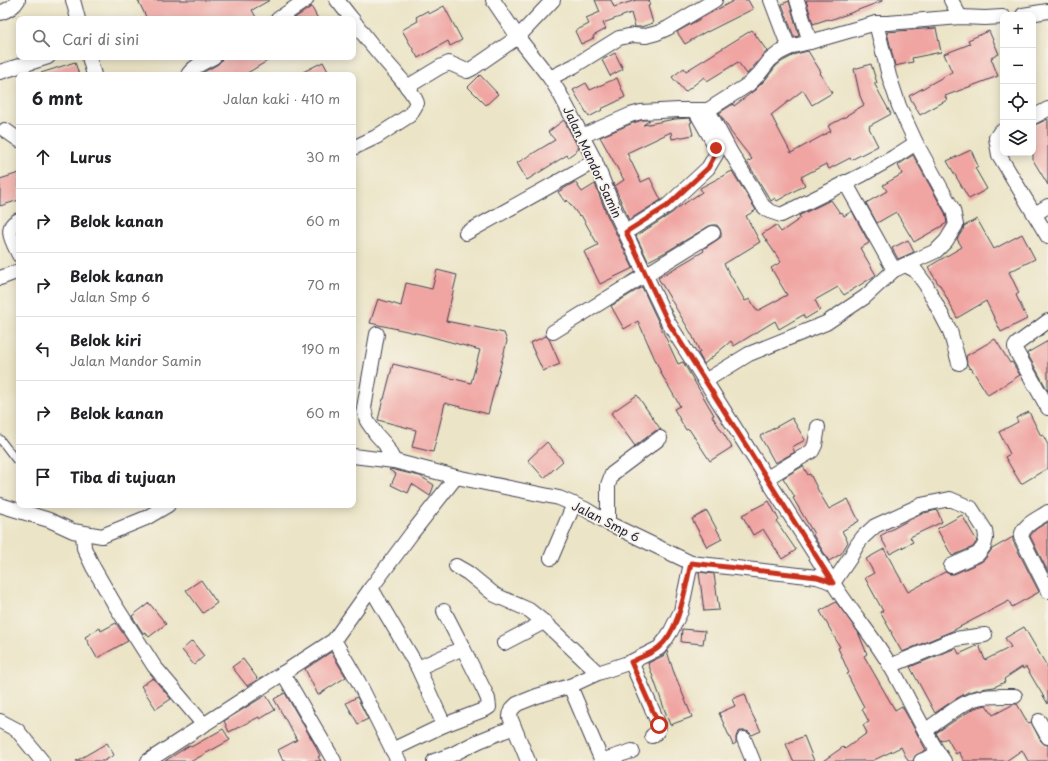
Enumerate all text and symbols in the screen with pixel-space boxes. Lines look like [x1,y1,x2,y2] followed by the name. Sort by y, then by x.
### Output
[1000,12,1036,156] map controls
[1000,12,1036,48] button: +
[16,16,356,60] search box
[30,27,52,49] icon: search
[62,27,139,50] text: Cari di sini
[1000,48,1036,84] button: −
[1000,84,1036,120] button: locate
[32,85,83,111] text: 6 mnt
[223,89,340,108] text: Jalan kaki · 410 m
[559,103,627,221] street label: Jalan Mandor Samin
[1000,120,1036,156] button: layers
[707,139,725,157] route end
[70,145,111,168] text: Lurus
[32,146,54,168] icon: ahead
[306,147,340,166] text: 30 m
[70,209,164,232] text: Belok kanan
[32,210,54,232] icon: right
[306,211,340,230] text: 60 m
[70,264,164,287] text: Belok kanan
[32,274,54,296] icon: right
[307,275,340,294] text: 70 m
[70,287,150,306] text: Jalan Smp 6
[70,328,141,351] text: Belok kiri
[32,338,54,360] icon: left
[301,339,340,358] text: 190 m
[70,351,202,370] text: Jalan Mandor Samin
[70,401,164,424] text: Belok kanan
[32,402,54,424] icon: right
[306,403,340,422] text: 60 m
[70,465,176,488] text: Tiba di tujuan
[32,466,54,488] icon: arrive
[569,496,643,546] street label: Jalan Smp 6
[650,716,668,734] route start

